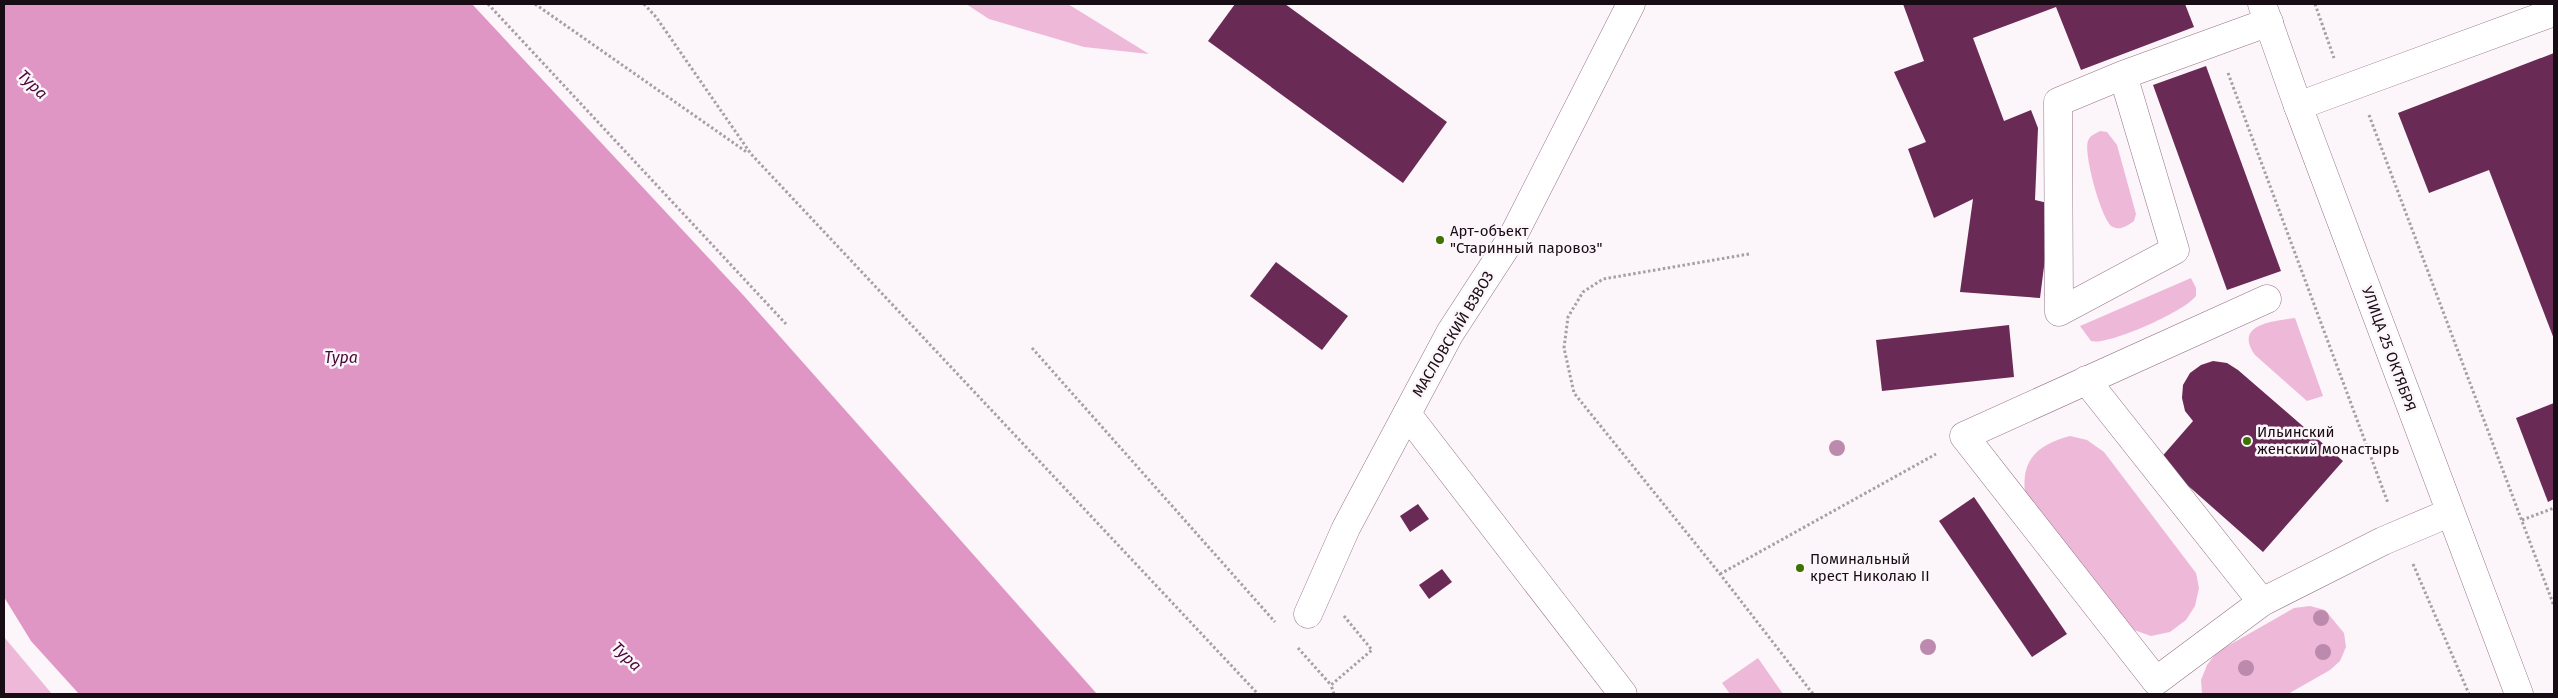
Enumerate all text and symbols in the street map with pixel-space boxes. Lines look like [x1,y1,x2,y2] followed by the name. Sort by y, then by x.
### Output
[14,66,51,103] water label: Тура
[1450,222,1602,257] place label: Арт-объект "Старинный паровоз"
[1434,234,1446,246] marker: Арт-объект "Старинный паровоз"
[1408,268,1498,400] street label: МАСЛОВСКИЙ ВЗВОЗ
[2358,284,2420,414] street label: УЛИЦА 25 ОКТЯБРЯ
[324,348,358,367] water label: Тура
[2257,423,2399,458] place label: Ильинский женский монастырь
[2241,435,2253,447] marker: Ильинский женский монастырь
[1810,550,1930,585] place label: Поминальный крест Николаю II
[1794,562,1806,574] marker: Поминальный крест Николаю II
[608,638,645,675] water label: Тура

